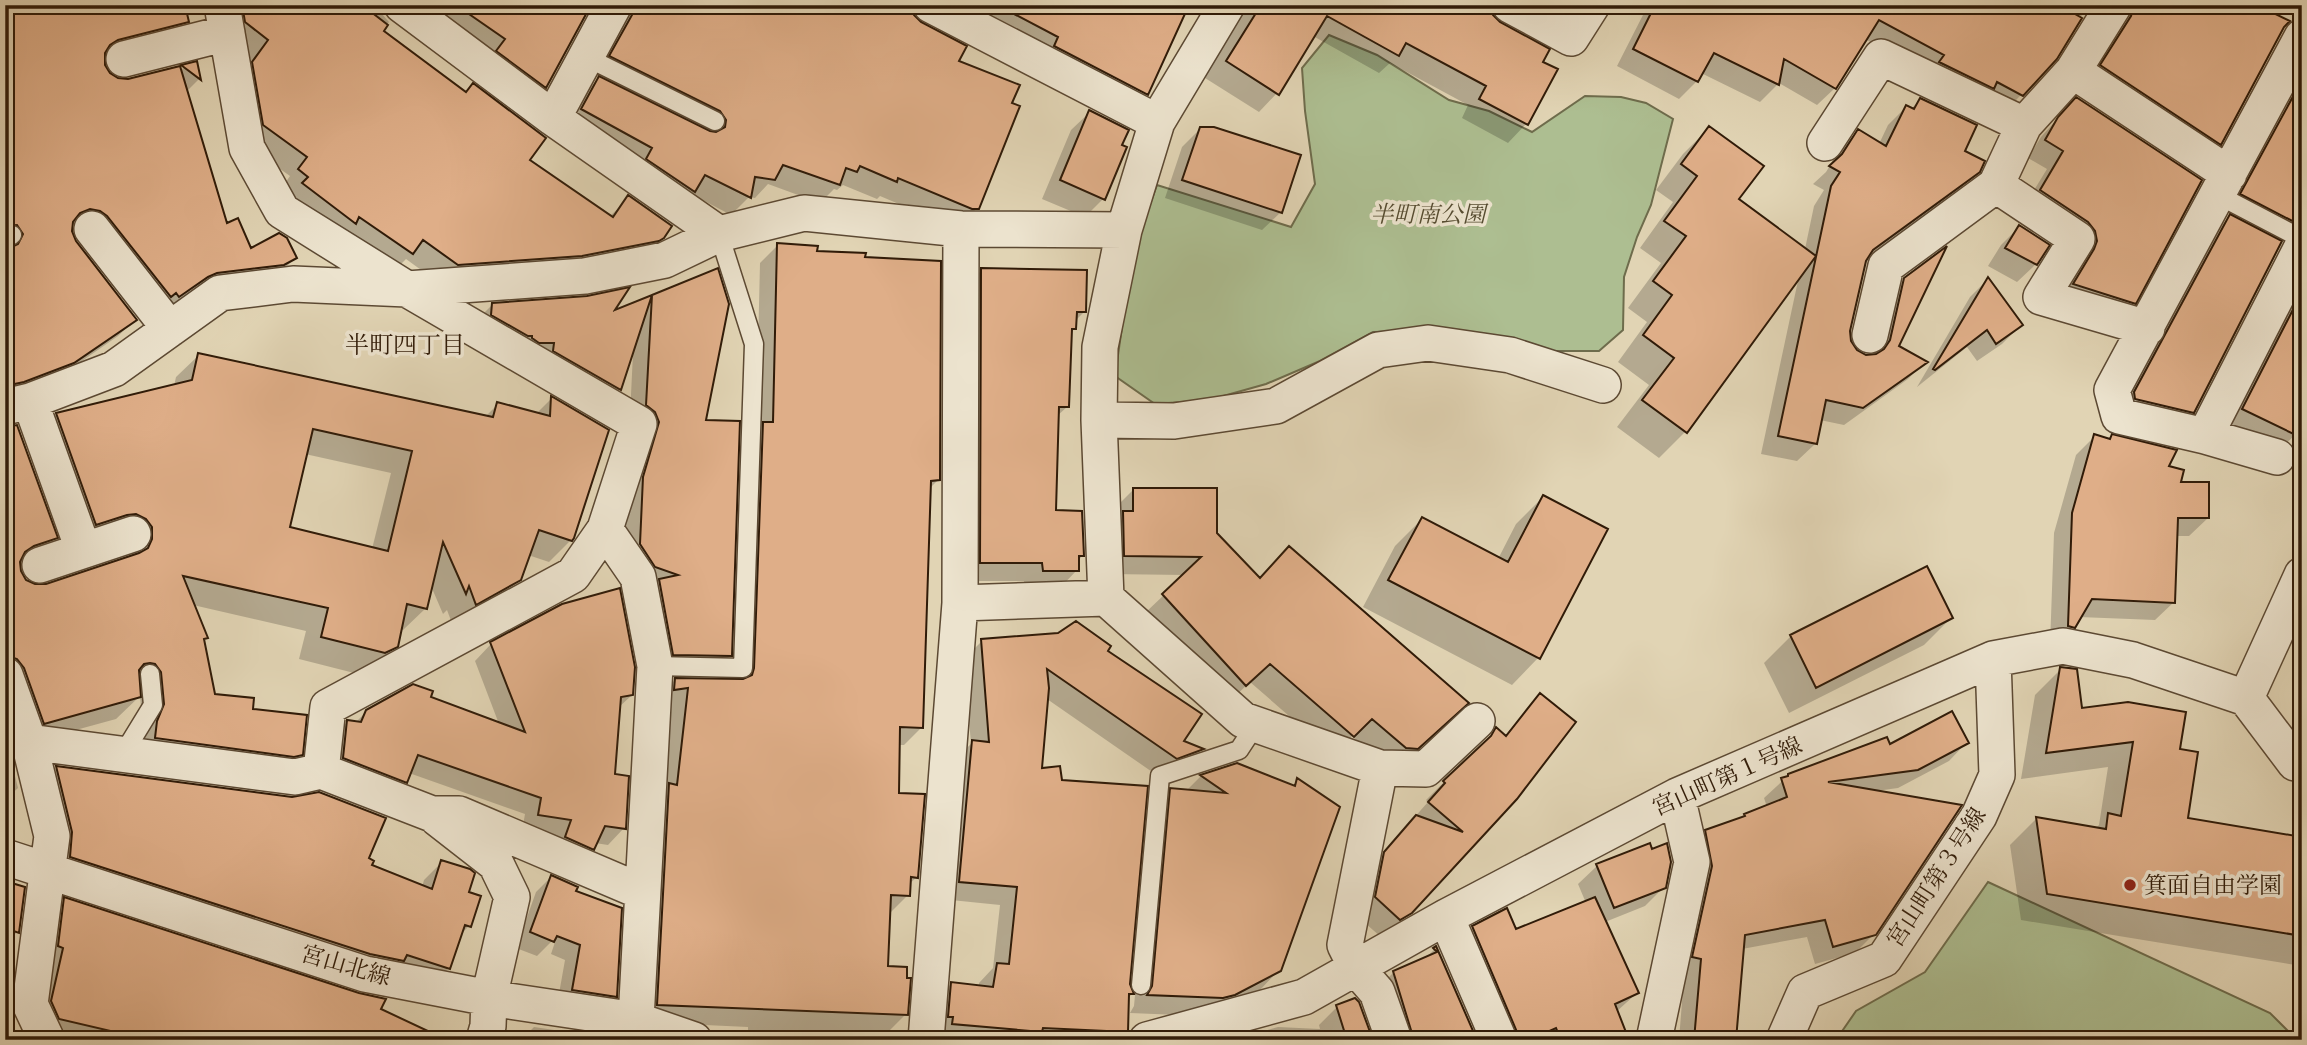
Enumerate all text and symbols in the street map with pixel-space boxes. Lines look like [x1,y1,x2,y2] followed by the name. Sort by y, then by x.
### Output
[1371,197,1490,230] park label: 半町南公園
[345,327,465,362] district label: 半町四丁目
[1647,728,1807,823] street label: 宮山町第１号線
[1878,800,1993,953] street label: 宮山町第３号線
[2144,868,2282,901] place label: 箕面自由学園
[2122,877,2138,893] marker: 箕面自由学園
[297,936,395,993] street label: 宮山北線

